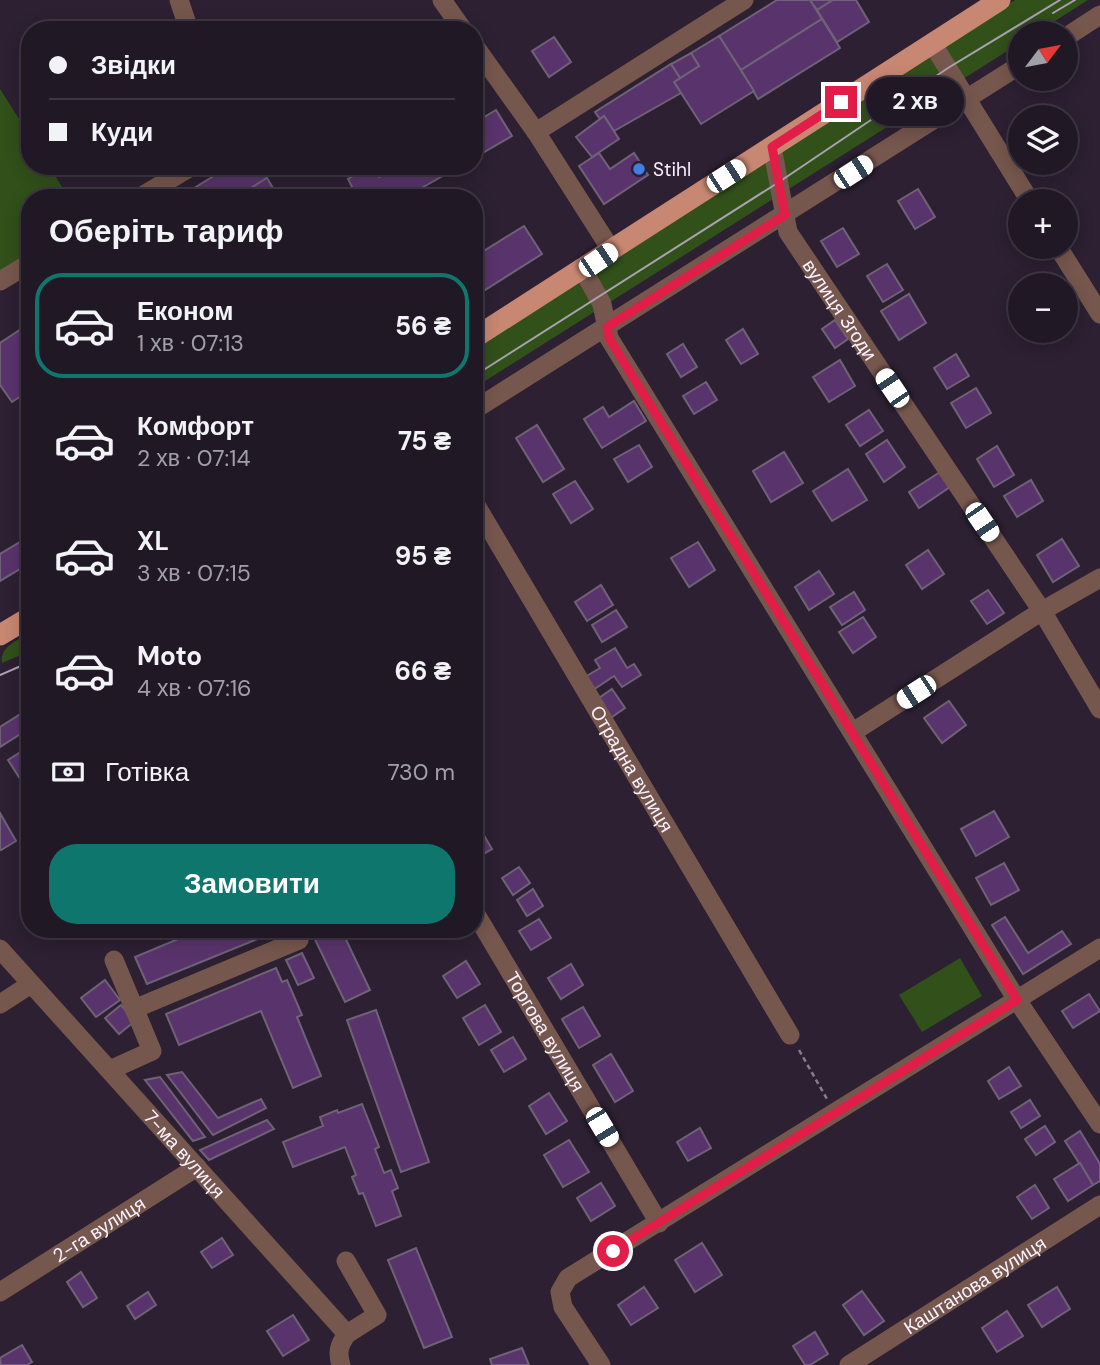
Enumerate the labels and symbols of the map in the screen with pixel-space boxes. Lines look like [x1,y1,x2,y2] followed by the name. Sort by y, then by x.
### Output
[1008,21,1078,91] north arrow
[866,78,964,126] callout: 2 хв
[825,86,857,118] route end
[830,152,877,192] car
[703,156,750,196] car
[653,157,691,182] place label: Stihl
[631,161,647,177] marker: Stihl
[575,240,622,280] car
[797,255,882,365] street label: вулиця Згоди
[872,365,913,411] car
[962,499,1003,545] car
[893,672,940,712] car
[584,701,679,837] street label: Отрадна вулиця
[500,967,590,1096] street label: Торгова вулиця
[583,1104,622,1150] car
[138,1105,231,1204] street label: 7-ма вулиця
[48,1191,150,1268] street label: 2-га вулиця
[899,1231,1051,1340] street label: Каштанова вулиця
[597,1235,629,1267] route start

